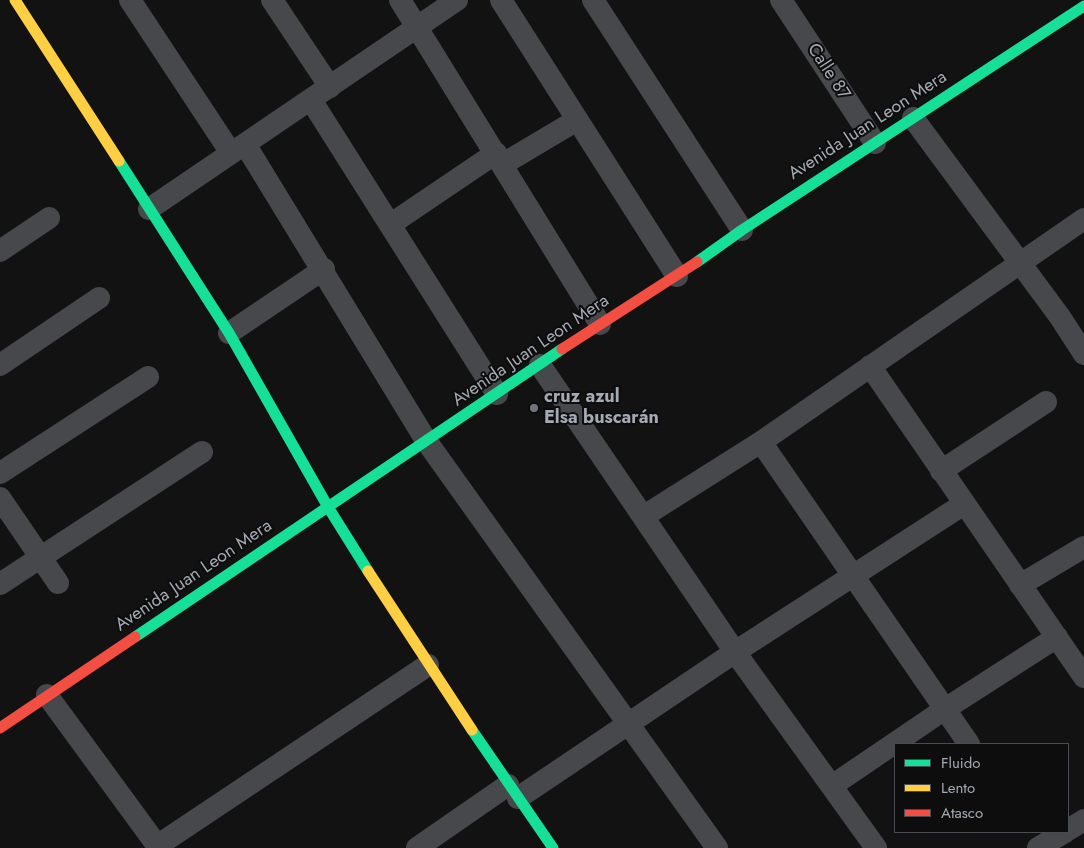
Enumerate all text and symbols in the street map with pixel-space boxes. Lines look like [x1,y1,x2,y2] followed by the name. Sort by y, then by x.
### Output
[802,40,854,104] street label: Calle 87
[785,67,951,185] street label: Avenida Juan Leon Mera
[449,291,613,411] street label: Avenida Juan Leon Mera
[544,387,659,429] place label: cruz azul Elsa buscarán
[528,402,540,414] marker: cruz azul Elsa buscarán
[112,516,276,636] street label: Avenida Juan Leon Mera
[894,743,1069,833] legend
[941,752,980,774] text: Fluido
[941,777,975,799] text: Lento
[941,802,983,824] text: Atasco

